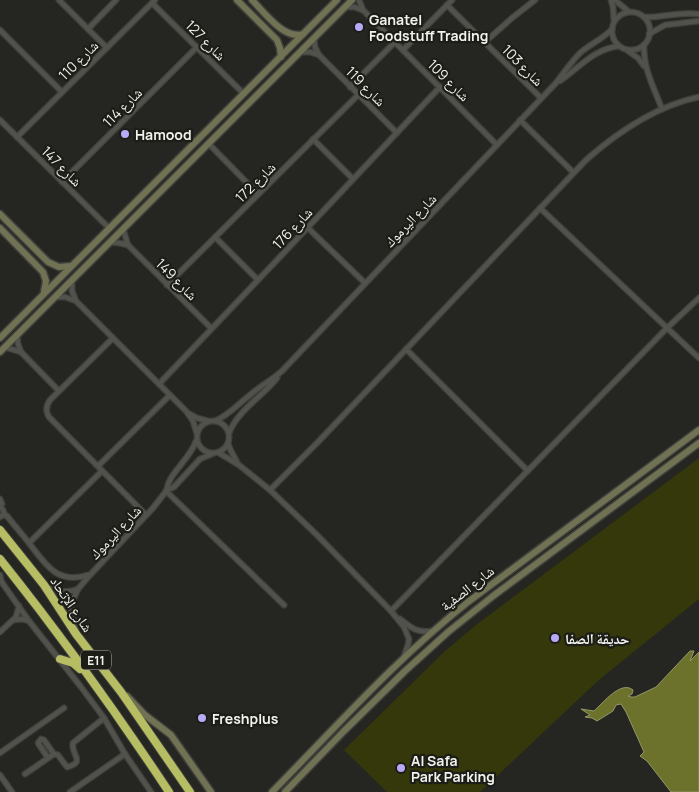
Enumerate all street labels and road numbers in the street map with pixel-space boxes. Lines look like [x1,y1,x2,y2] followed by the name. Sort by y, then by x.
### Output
[181,16,230,65] street label: شارع 127
[54,36,103,85] street label: شارع 110
[497,40,548,91] street label: شارع 103
[423,55,474,106] street label: شارع 109
[341,62,390,111] street label: شارع 119
[98,83,147,132] street label: شارع 114
[37,142,86,191] street label: شارع 147
[231,158,280,207] street label: شارع 172
[380,189,441,251] street label: شارع اليرموك
[268,203,317,254] street label: شارع 176
[151,254,202,305] street label: شارع 149
[85,501,146,564] street label: شارع اليرموك
[436,561,498,616] street label: شارع الصفية
[46,572,98,636] street label: شارع الإتحاد
[81,650,111,670] road number: E11

